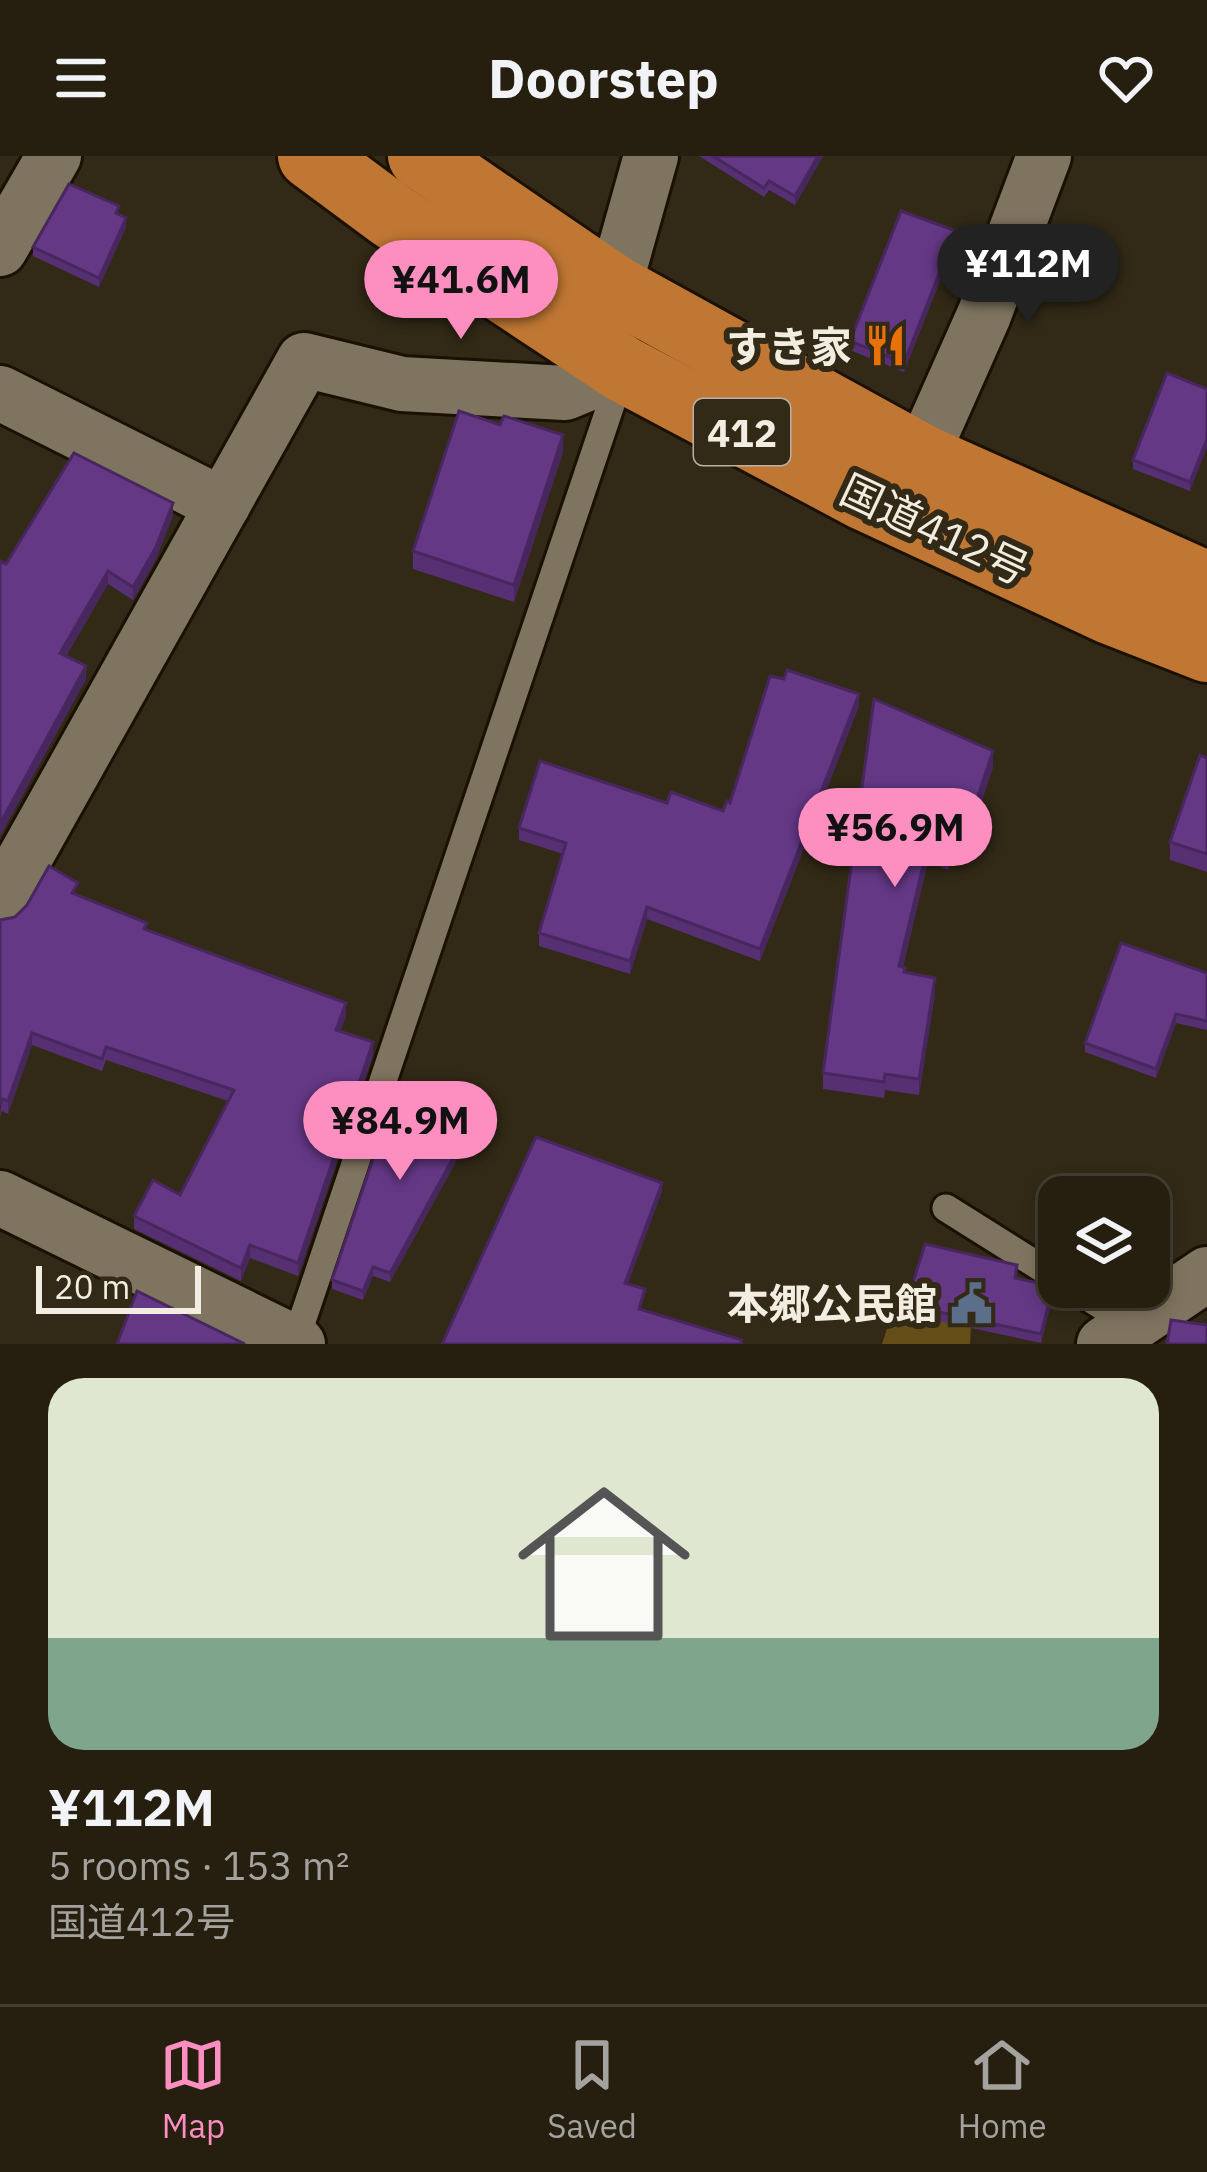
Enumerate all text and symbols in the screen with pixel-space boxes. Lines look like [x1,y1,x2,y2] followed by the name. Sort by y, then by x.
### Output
[488,43,719,113] text: Doorstep
[48,45,114,111] icon: menu
[1093,45,1159,111] icon: heart
[944,224,1112,326] pin: ¥112M
[964,237,1092,288] text: ¥112M
[363,240,559,342] pin: ¥41.6M
[391,253,531,304] text: ¥41.6M
[726,319,852,374] place label: すき家
[863,323,909,369] restaurant icon: すき家
[694,399,790,465] road number: 412
[832,461,1038,597] street label: 国道412号
[797,788,993,890] pin: ¥56.9M
[825,801,965,852] text: ¥56.9M
[302,1081,498,1183] pin: ¥84.9M
[330,1094,470,1145] text: ¥84.9M
[1038,1176,1170,1308] map controls
[1038,1176,1170,1308] button: layers
[36,1260,201,1313] scale bar
[54,1265,130,1308] text: 20 m
[727,1276,937,1331] place label: 本郷公民館
[948,1280,994,1326] public building icon: 本郷公民館
[496,1456,712,1672] icon: home
[48,1774,215,1840] text: ¥112M
[48,1840,350,1891] text: 5 rooms · 153 m²
[48,1896,235,1947] text: 国道412号
[160,2032,226,2147] tab: Map
[547,2032,637,2147] tab: Saved
[958,2032,1047,2147] tab: Home

